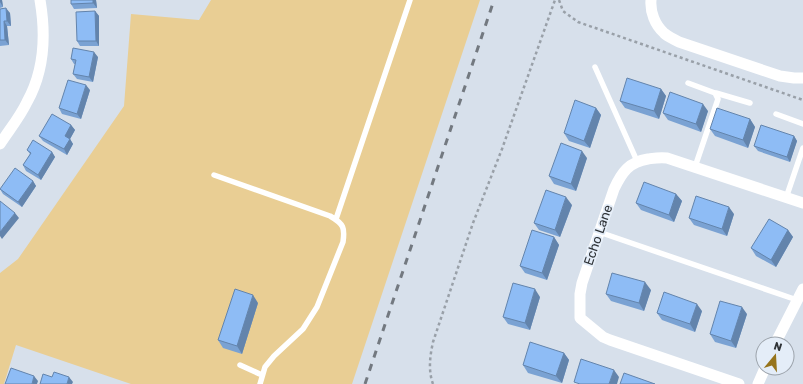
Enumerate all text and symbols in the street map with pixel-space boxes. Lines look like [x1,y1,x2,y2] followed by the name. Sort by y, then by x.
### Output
[581,203,615,267] street label: Echo Lane
[755,336,795,376] north arrow
[772,340,784,354] text: N

